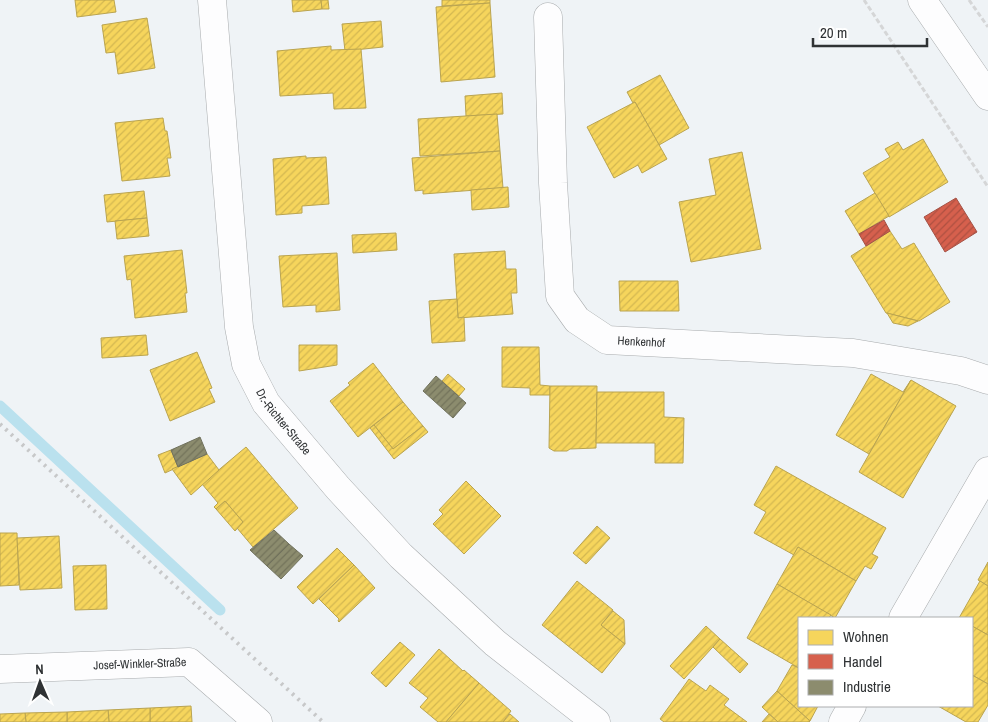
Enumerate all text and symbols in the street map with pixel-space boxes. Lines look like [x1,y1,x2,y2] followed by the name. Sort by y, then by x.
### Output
[813,15,927,47] scale bar
[820,22,847,43] text: 20 m
[617,333,666,351] street label: Henkenhof
[252,386,315,458] street label: Dr.-Richter-Straße
[798,617,973,707] legend
[843,626,889,647] text: Wohnen
[843,651,882,672] text: Handel
[93,654,187,674] street label: Josef-Winkler-Straße
[15,657,65,707] north arrow
[35,660,44,678] text: N
[843,676,891,697] text: Industrie

